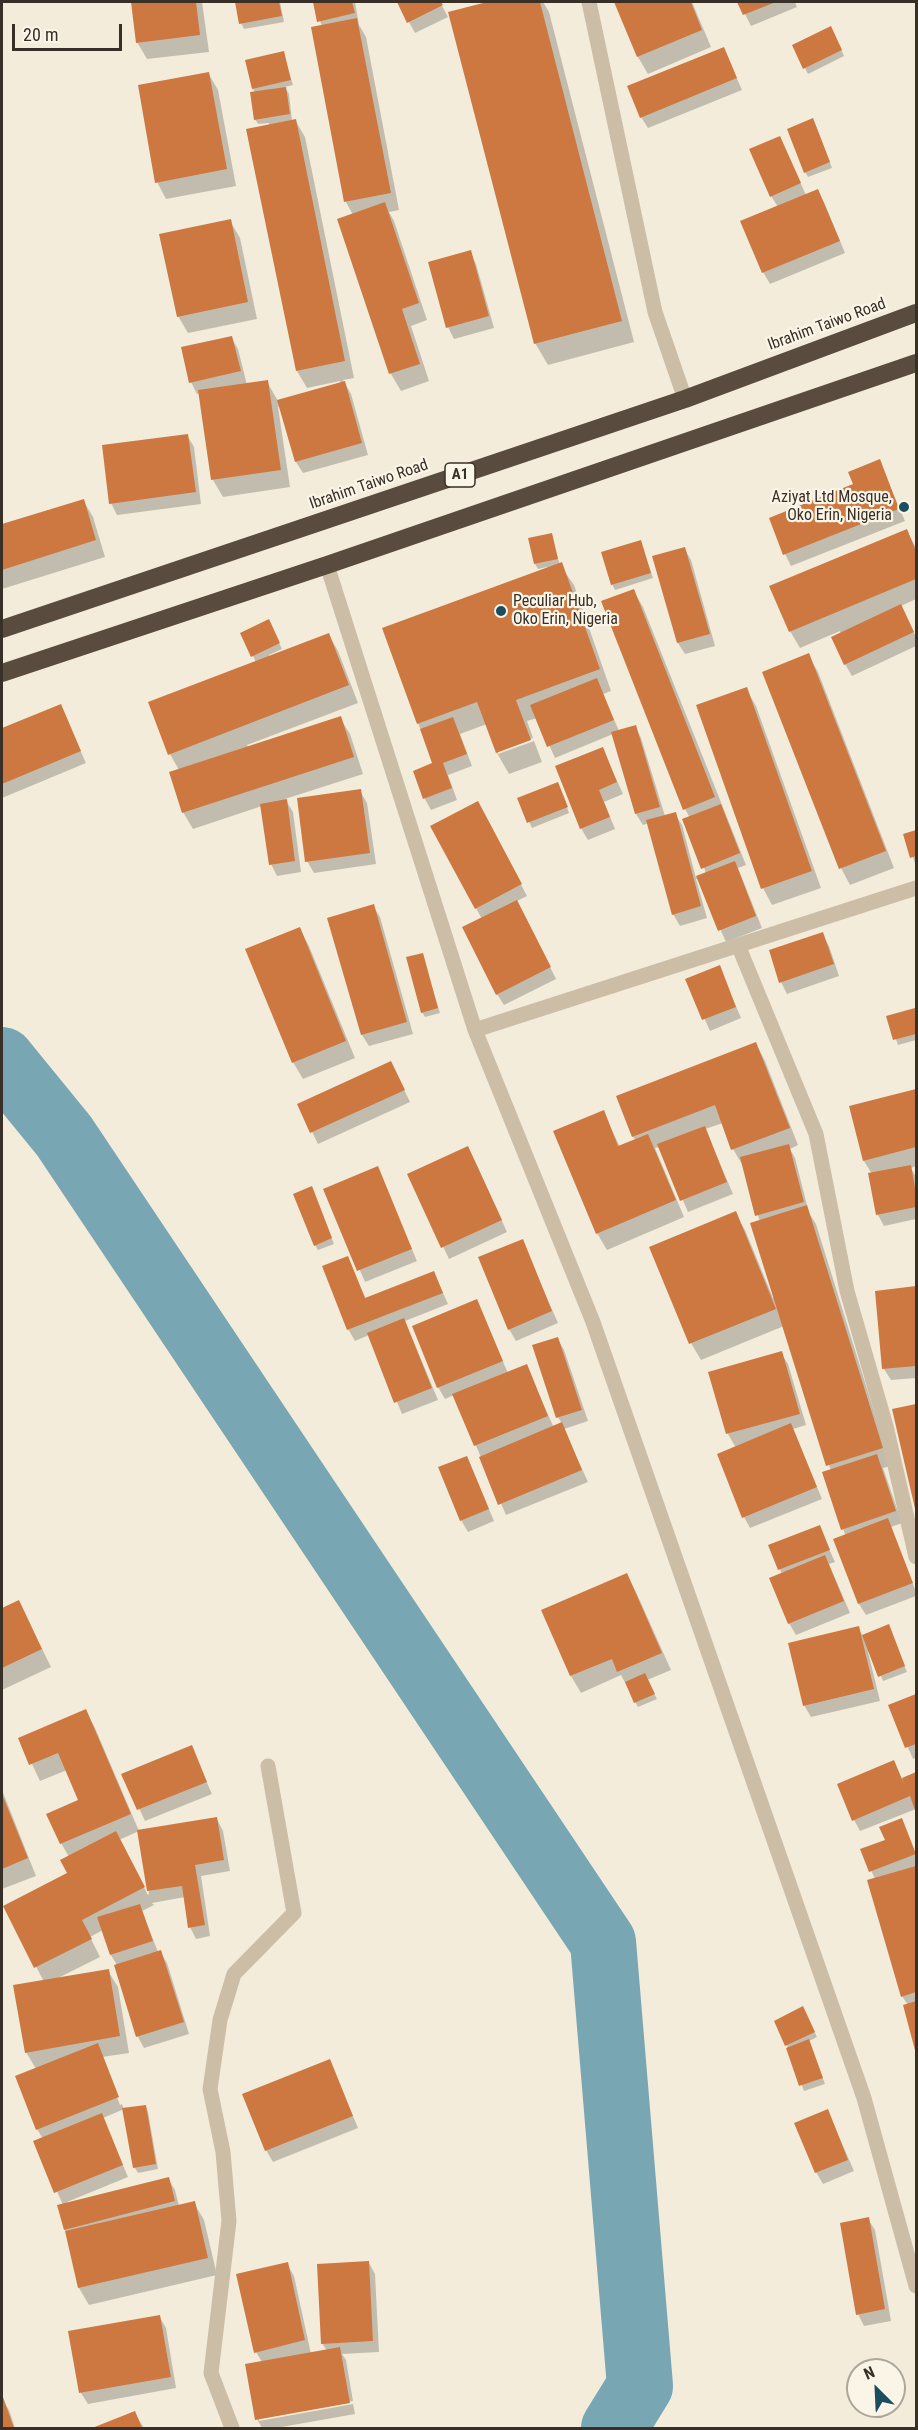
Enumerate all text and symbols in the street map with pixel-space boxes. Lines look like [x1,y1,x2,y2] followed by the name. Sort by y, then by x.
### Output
[15,12,124,50] scale bar
[23,24,58,45] text: 20 m
[765,295,889,355] street label: Ibrahim Taiwo Road
[307,456,431,514] street label: Ibrahim Taiwo Road
[445,463,475,487] road number: A1
[772,488,892,526] place label: Aziyat Ltd Mosque, Oko Erin, Nigeria
[897,500,911,514] marker: Aziyat Ltd Mosque, Oko Erin, Nigeria
[513,592,618,630] place label: Peculiar Hub, Oko Erin, Nigeria
[494,604,508,618] marker: Peculiar Hub, Oko Erin, Nigeria
[846,2358,906,2418] north arrow
[861,2362,878,2384] text: N

